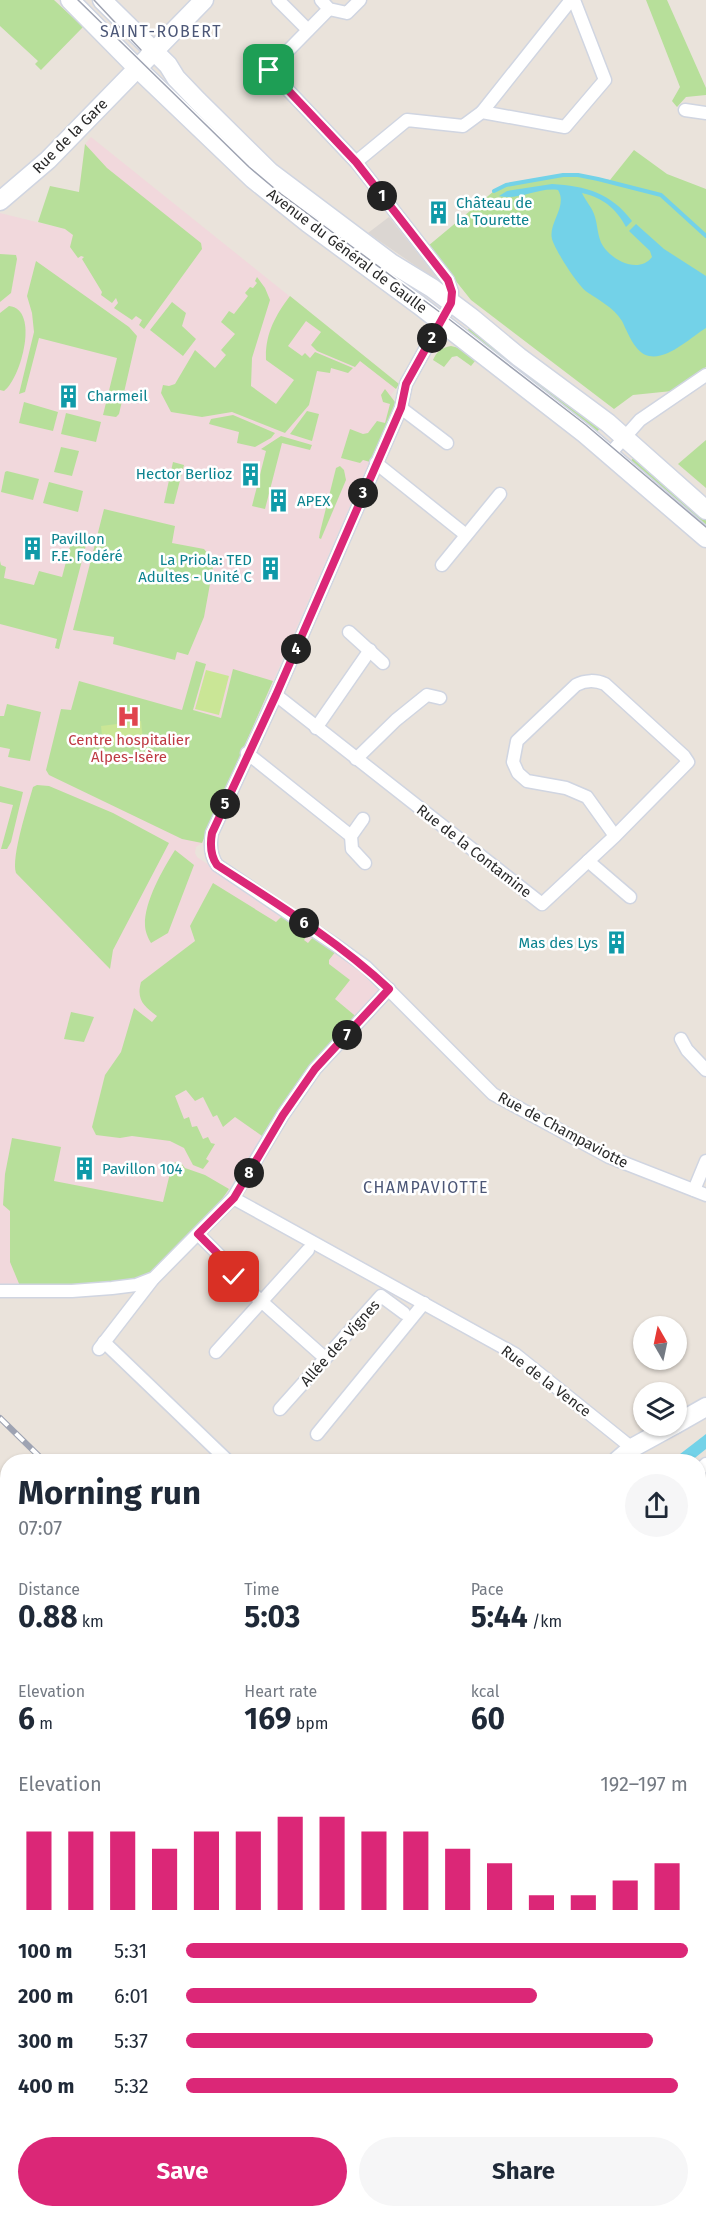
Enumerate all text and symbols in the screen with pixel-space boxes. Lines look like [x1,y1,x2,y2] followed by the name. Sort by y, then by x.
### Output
[100,22,222,41] district label: SAINT-ROBERT
[243,44,294,95] pin
[252,53,285,86] icon: arrive
[29,95,111,177] street label: Rue de la Gare
[367,181,397,211] pin: 1
[263,185,431,317] street label: Avenue du Général de Gaulle
[378,186,386,205] text: 1
[456,194,532,229] place label: Château de la Tourette
[425,199,451,225] building icon: Château de la Tourette
[417,323,447,353] pin: 2
[428,328,436,347] text: 2
[56,383,82,409] building icon: Charmeil
[87,387,148,405] place label: Charmeil
[237,461,263,487] building icon: Hector Berlioz
[136,465,232,483] place label: Hector Berlioz
[348,478,378,508] pin: 3
[359,483,367,502] text: 3
[266,488,292,514] building icon: APEX
[297,492,331,510] place label: APEX
[51,530,123,565] place label: Pavillon F.E. Fodéré
[20,535,46,561] building icon: Pavillon F.E. Fodéré
[138,551,253,586] place label: La Priola: TED Adultes - Unité C
[257,556,283,582] building icon: La Priola: TED Adultes - Unité C
[281,634,311,664] pin: 4
[291,639,301,658] text: 4
[116,703,142,729] hospital icon: Centre hospitalier Alpes-Isère
[68,731,190,766] place label: Centre hospitalier Alpes-Isère
[210,789,240,819] pin: 5
[221,794,229,813] text: 5
[413,801,535,901] street label: Rue de la Contamine
[289,908,319,938] pin: 6
[299,913,309,932] text: 6
[603,930,629,956] building icon: Mas des Lys
[518,934,598,952] place label: Mas des Lys
[332,1020,362,1050] pin: 7
[343,1025,351,1044] text: 7
[495,1088,631,1172] street label: Rue de Champaviotte
[71,1156,97,1182] building icon: Pavillon 104
[234,1158,264,1188] pin: 8
[102,1160,183,1178] place label: Pavillon 104
[244,1163,254,1182] text: 8
[363,1178,489,1197] district label: CHAMPAVIOTTE
[208,1251,259,1302] pin
[217,1260,250,1293] icon: check
[296,1296,384,1390] street label: Allée des Vignes
[633,1316,687,1370] north arrow
[633,1316,687,1436] map controls
[498,1341,594,1421] street label: Rue de la Vence
[633,1382,687,1436] button: layers
[18,1473,201,1513] text: Morning run
[625,1474,688,1537] button: share
[18,1516,62,1540] text: 07:07
[18,1580,80,1599] text: Distance
[244,1580,280,1599] text: Time
[471,1580,504,1599] text: Pace
[18,1599,78,1635] text: 0.88
[244,1599,300,1635] text: 5:03
[471,1599,528,1635] text: 5:44
[78,1612,104,1631] text: km
[528,1612,562,1631] text: /km
[18,1682,85,1701] text: Elevation
[244,1682,317,1701] text: Heart rate
[471,1682,499,1701] text: kcal
[18,1701,35,1737] text: 6
[244,1701,292,1737] text: 169
[471,1701,505,1737] text: 60
[35,1714,53,1733] text: m
[292,1714,329,1733] text: bpm
[18,1772,102,1796] text: Elevation
[600,1772,688,1796] text: 192–197 m
[18,1939,72,1963] text: 100 m
[114,1939,147,1963] text: 5:31
[18,1984,73,2008] text: 200 m
[114,1984,149,2008] text: 6:01
[18,2029,73,2053] text: 300 m
[114,2029,148,2053] text: 5:37
[18,2074,74,2098] text: 400 m
[114,2074,149,2098] text: 5:32
[18,2137,347,2206] button: Save
[359,2137,688,2206] button: Share

